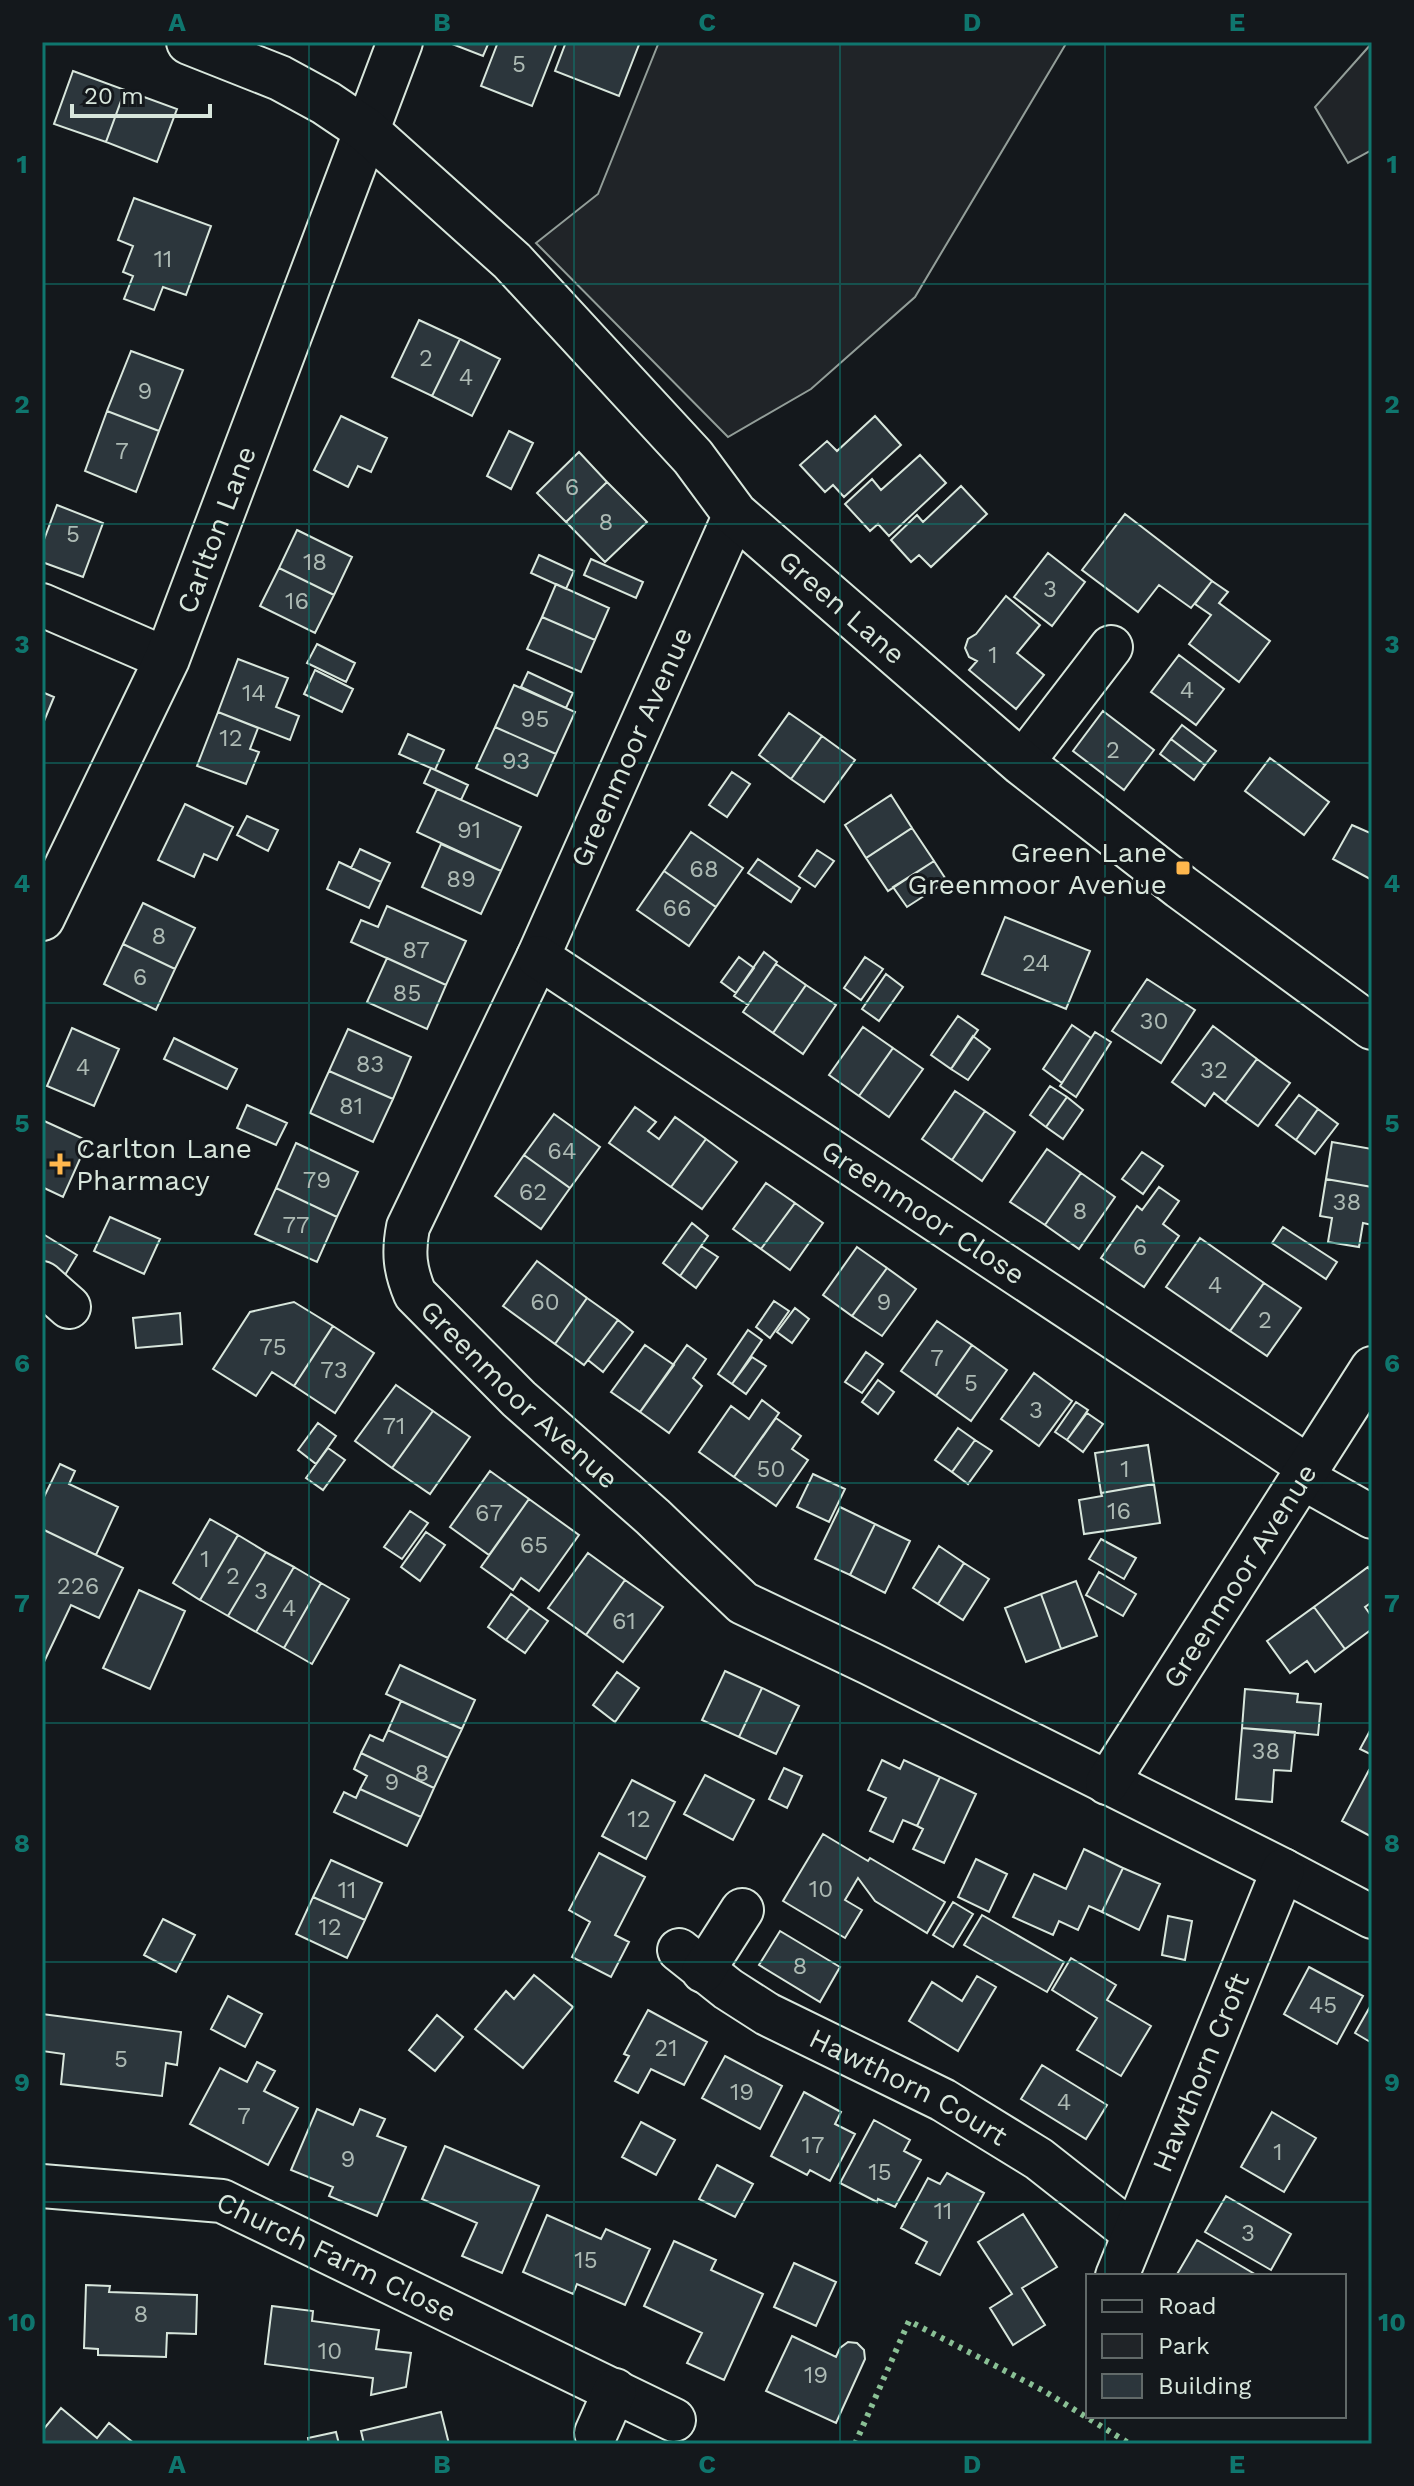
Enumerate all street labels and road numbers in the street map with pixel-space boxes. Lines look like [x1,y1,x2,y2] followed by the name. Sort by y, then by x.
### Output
[170,441,263,618] street label: Carlton Lane
[772,544,912,671] street label: Green Lane
[564,622,699,872] street label: Greenmoor Avenue
[815,1133,1031,1291] street label: Greenmoor Close
[414,1294,625,1496] street label: Greenmoor Avenue
[1156,1458,1324,1694] street label: Greenmoor Avenue
[1145,1968,1256,2177] street label: Hawthorn Croft
[804,2021,1014,2153] street label: Hawthorn Court
[211,2185,462,2329] street label: Church Farm Close

